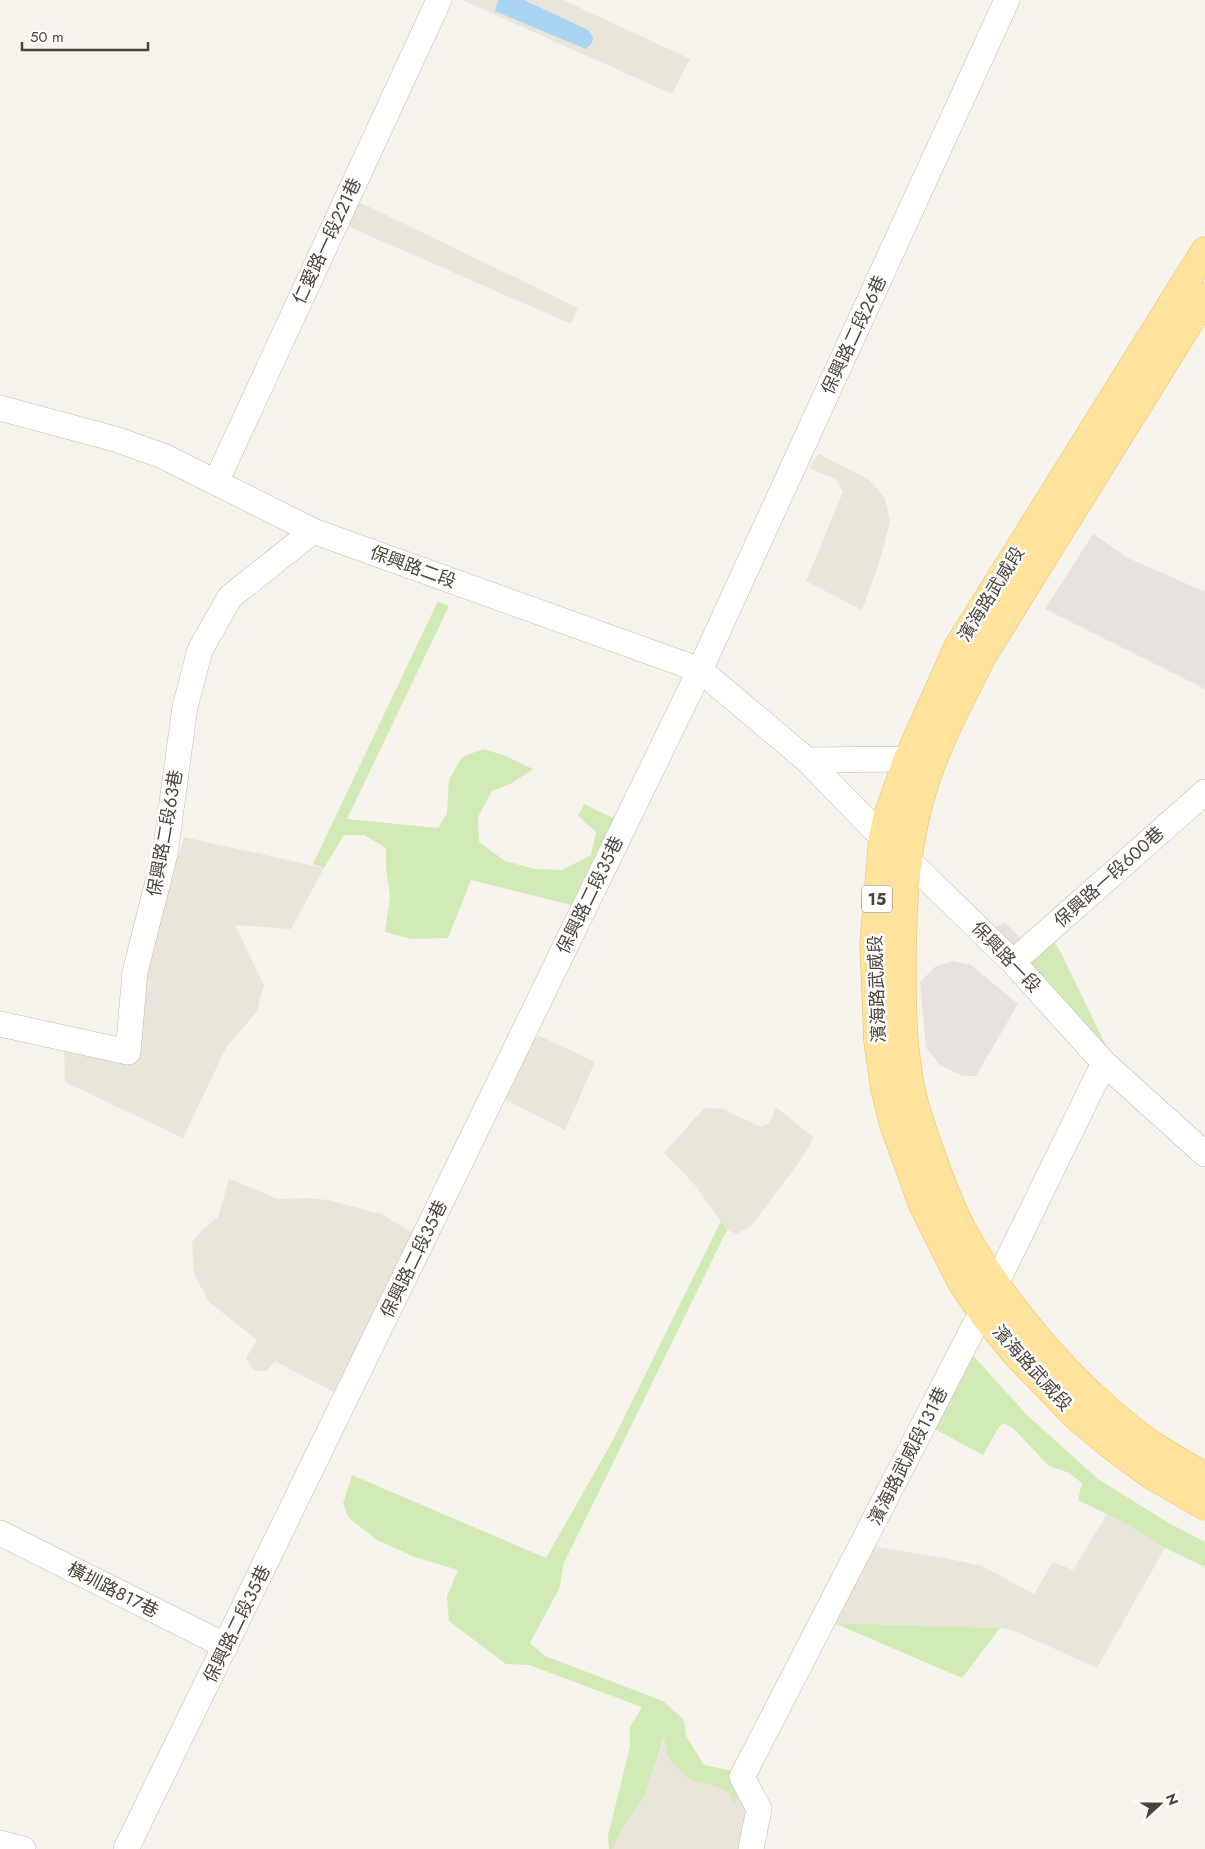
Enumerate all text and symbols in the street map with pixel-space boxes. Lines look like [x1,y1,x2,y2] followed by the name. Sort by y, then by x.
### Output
[22,20,149,52] scale bar
[30,26,64,48] text: 50 m
[286,174,368,308] street label: 仁愛路一段221巷
[815,271,893,399] street label: 保興路二段26巷
[366,539,460,595] street label: 保興路二段
[951,541,1031,647] street label: 濱海路武威段
[141,768,189,898] street label: 保興路二段63巷
[1048,821,1170,933] street label: 保興路一段600巷
[550,832,630,958] street label: 保興路二段35巷
[862,886,892,912] road number: 15
[965,916,1047,998] street label: 保興路一段
[862,935,892,1043] street label: 濱海路武威段
[374,1196,454,1322] street label: 保興路二段35巷
[986,1319,1078,1417] street label: 濱海路武威段
[862,1382,954,1530] street label: 濱海路武威段131巷
[63,1556,163,1624] street label: 橫圳路817巷
[197,1561,277,1687] street label: 保興路二段35巷
[1135,1779,1185,1829] north arrow
[1161,1791,1183,1808] text: N

